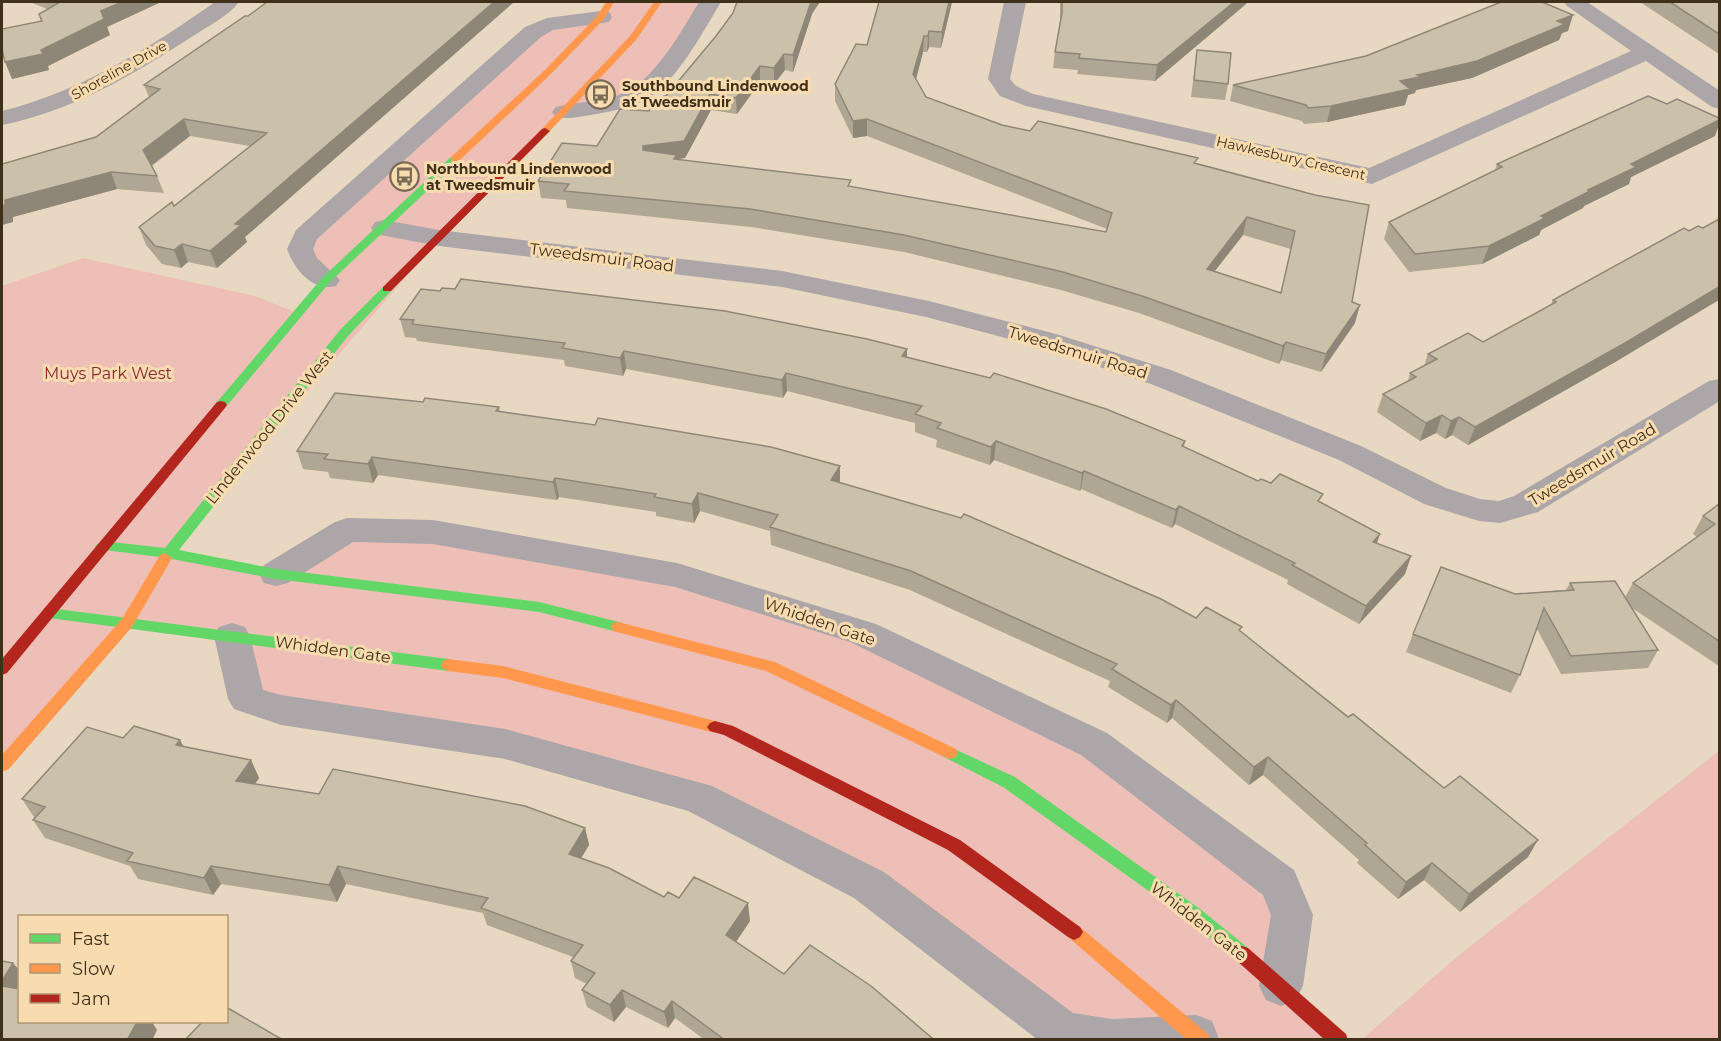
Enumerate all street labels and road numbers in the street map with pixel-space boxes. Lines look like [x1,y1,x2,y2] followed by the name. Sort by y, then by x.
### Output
[68,36,170,104] street label: Shoreline Drive
[1214,132,1368,184] street label: Hawkesbury Crescent
[529,239,675,276] street label: Tweedsmuir Road
[1006,322,1150,383] street label: Tweedsmuir Road
[202,346,337,508] street label: Lindenwood Drive West
[1525,419,1659,510] street label: Tweedsmuir Road
[762,594,878,649] street label: Whidden Gate
[274,632,392,667] street label: Whidden Gate
[1147,878,1251,965] street label: Whidden Gate

